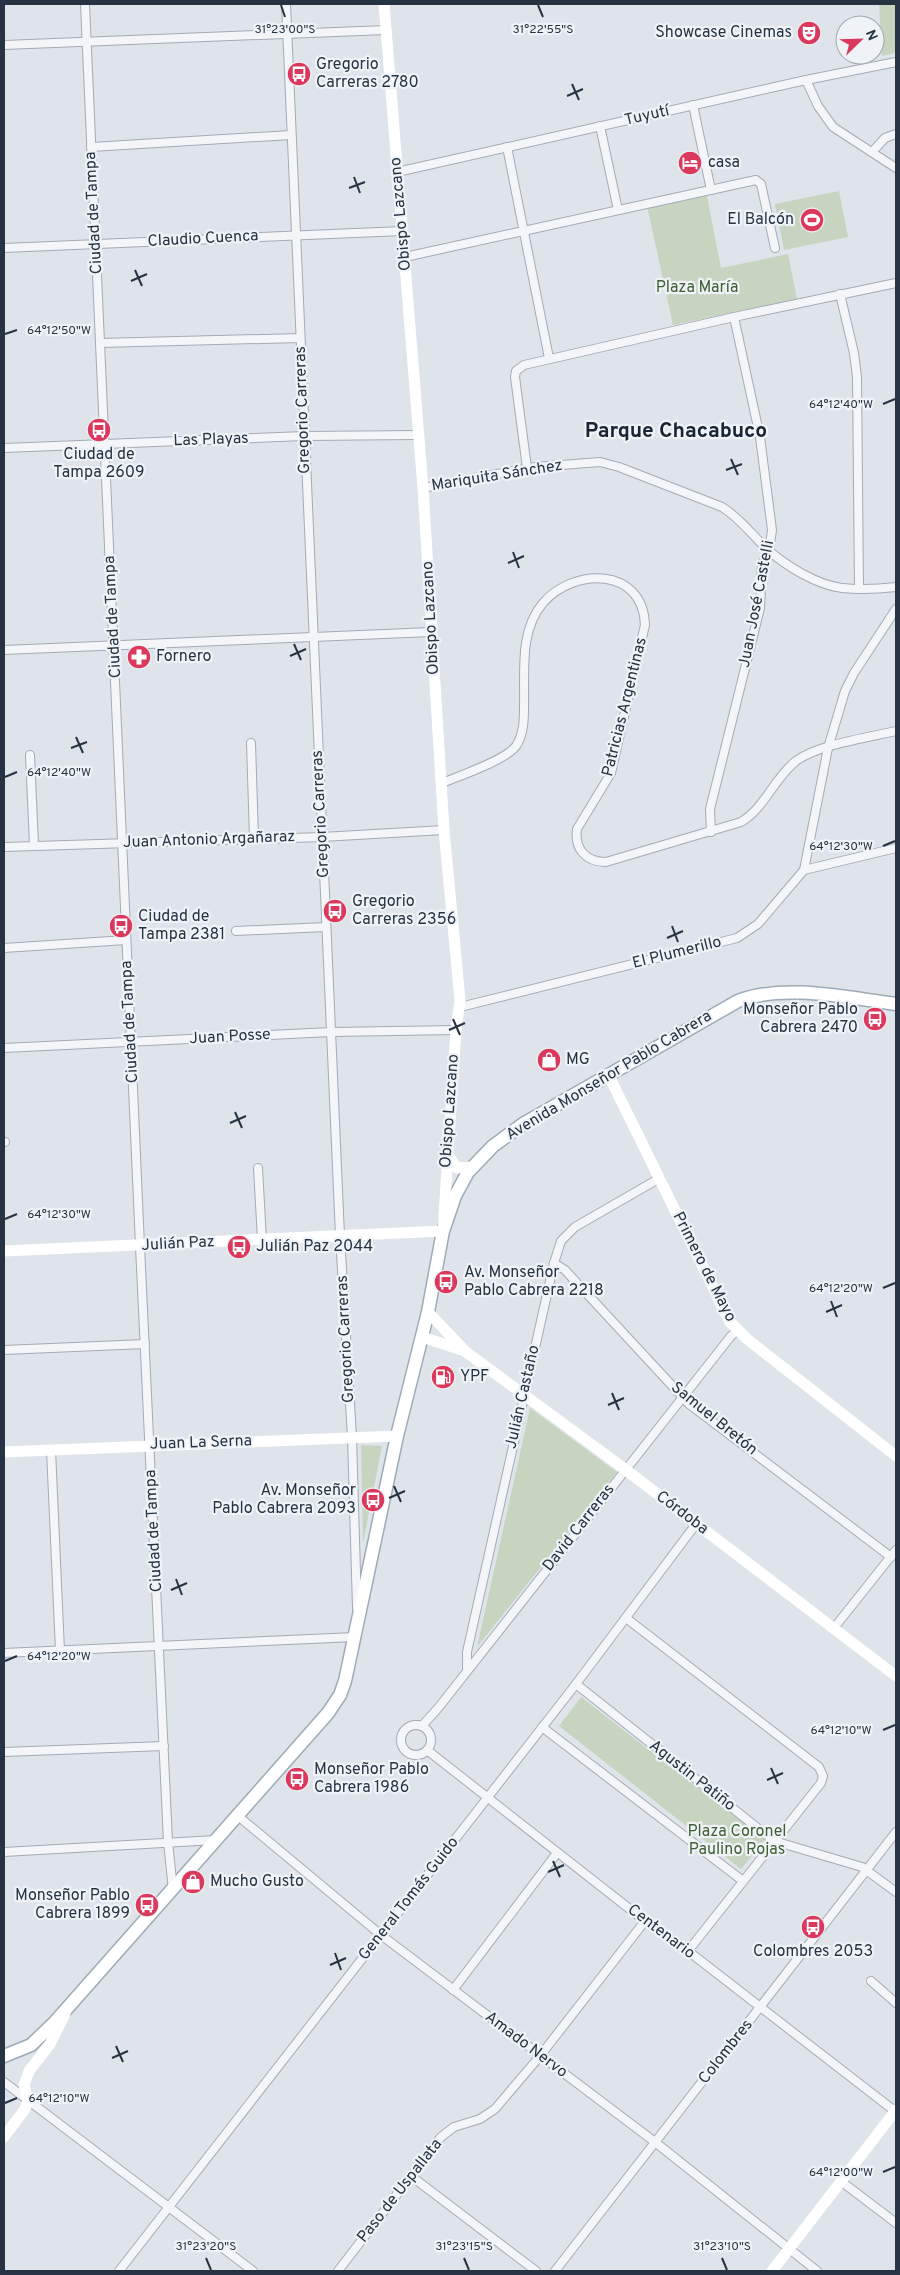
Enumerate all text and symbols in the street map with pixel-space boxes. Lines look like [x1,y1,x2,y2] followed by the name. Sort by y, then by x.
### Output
[835,15,885,65] north arrow
[796,20,822,46] theatre icon: Showcase Cinemas
[254,22,316,38] text: 31°23'00"S
[513,22,573,38] text: 31°22'55"S
[655,23,792,43] place label: Showcase Cinemas
[861,28,880,43] text: N
[316,55,419,93] place label: Gregorio Carreras 2780
[286,61,312,87] bus stop icon: Gregorio Carreras 2780
[623,101,673,131] street label: Tuyutí
[677,150,703,176] hotel icon: casa
[81,151,107,275] street label: Ciudad de Tampa
[708,153,740,173] place label: casa
[386,156,416,272] street label: Obispo Lazcano
[799,207,825,233] sports icon: El Balcón
[727,210,794,230] place label: El Balcón
[147,226,259,252] street label: Claudio Cuenca
[656,278,738,298] park label: Plaza María
[27,323,91,339] text: 64°12'50"W
[291,346,315,474] street label: Gregorio Carreras
[809,397,873,413] text: 64°12'40"W
[86,417,112,443] bus stop icon: Ciudad de Tampa 2609
[585,418,767,445] district label: Parque Chacabuco
[173,429,249,451] street label: Las Playas
[53,445,145,483] place label: Ciudad de Tampa 2609
[430,456,564,496] street label: Mariquita Sánchez
[735,539,779,669] street label: Juan José Castelli
[100,555,126,679] street label: Ciudad de Tampa
[418,560,444,676] street label: Obispo Lazcano
[598,635,652,779] street label: Patricias Argentinas
[126,644,152,670] pharmacy icon: Fornero
[156,647,212,667] place label: Fornero
[308,750,334,878] street label: Gregorio Carreras
[27,765,91,781] text: 64°12'40"W
[122,827,296,853] street label: Juan Antonio Argañaraz
[809,839,873,855] text: 64°12'30"W
[352,892,456,930] place label: Gregorio Carreras 2356
[322,898,348,924] bus stop icon: Gregorio Carreras 2356
[138,907,225,945] place label: Ciudad de Tampa 2381
[108,913,134,939] bus stop icon: Ciudad de Tampa 2381
[630,932,724,974] street label: El Plumerillo
[117,960,143,1084] street label: Ciudad de Tampa
[743,1000,858,1038] place label: Monseñor Pablo Cabrera 2470
[862,1006,888,1032] bus stop icon: Monseñor Pablo Cabrera 2470
[502,1007,716,1145] street label: Avenida Monseñor Pablo Cabrera
[189,1025,271,1049] street label: Juan Posse
[536,1047,562,1073] shop icon: MG
[566,1050,590,1070] place label: MG
[436,1053,464,1169] street label: Obispo Lazcano
[27,1207,91,1223] text: 64°12'30"W
[668,1209,740,1325] street label: Primero de Mayo
[141,1232,215,1256] street label: Julián Paz
[226,1234,252,1260] bus stop icon: Julián Paz 2044
[256,1237,373,1257] place label: Julián Paz 2044
[464,1263,604,1301] place label: Av. Monseñor Pablo Cabrera 2218
[433,1269,459,1295] bus stop icon: Av. Monseñor Pablo Cabrera 2218
[333,1275,359,1403] street label: Gregorio Carreras
[809,1281,873,1297] text: 64°12'20"W
[501,1343,545,1451] street label: Julián Castaño
[430,1364,456,1390] fuel station icon: YPF
[460,1367,489,1387] place label: YPF
[667,1378,761,1460] street label: Samuel Bretón
[150,1431,252,1455] street label: Juan La Serna
[141,1469,167,1593] street label: Ciudad de Tampa
[539,1480,619,1576] street label: David Carreras
[212,1481,356,1519] place label: Av. Monseñor Pablo Cabrera 2093
[360,1487,386,1513] bus stop icon: Av. Monseñor Pablo Cabrera 2093
[652,1487,712,1539] street label: Córdoba
[27,1649,91,1665] text: 64°12'20"W
[810,1723,872,1739] text: 64°12'10"W
[645,1736,739,1816] street label: Agustin Patiño
[314,1760,429,1798] place label: Monseñor Pablo Cabrera 1986
[284,1766,310,1792] bus stop icon: Monseñor Pablo Cabrera 1986
[688,1822,786,1860] park label: Plaza Coronel Paulino Rojas
[355,1833,464,1965] street label: General Tomás Guido
[180,1869,206,1895] shop icon: Mucho Gusto
[210,1872,304,1892] place label: Mucho Gusto
[15,1886,130,1924] place label: Monseñor Pablo Cabrera 1899
[134,1892,160,1918] bus stop icon: Monseñor Pablo Cabrera 1899
[623,1900,699,1964] street label: Centenario
[800,1914,826,1940] bus stop icon: Colombres 2053
[753,1942,873,1962] place label: Colombres 2053
[481,2007,571,2083] street label: Amado Nervo
[695,2016,757,2088] street label: Colombres
[28,2091,90,2107] text: 64°12'10"W
[353,2135,447,2247] street label: Paso de Uspallata
[809,2165,873,2181] text: 64°12'00"W
[176,2239,236,2255] text: 31°23'20"S
[435,2239,493,2255] text: 31°23'15"S
[693,2239,751,2255] text: 31°23'10"S

